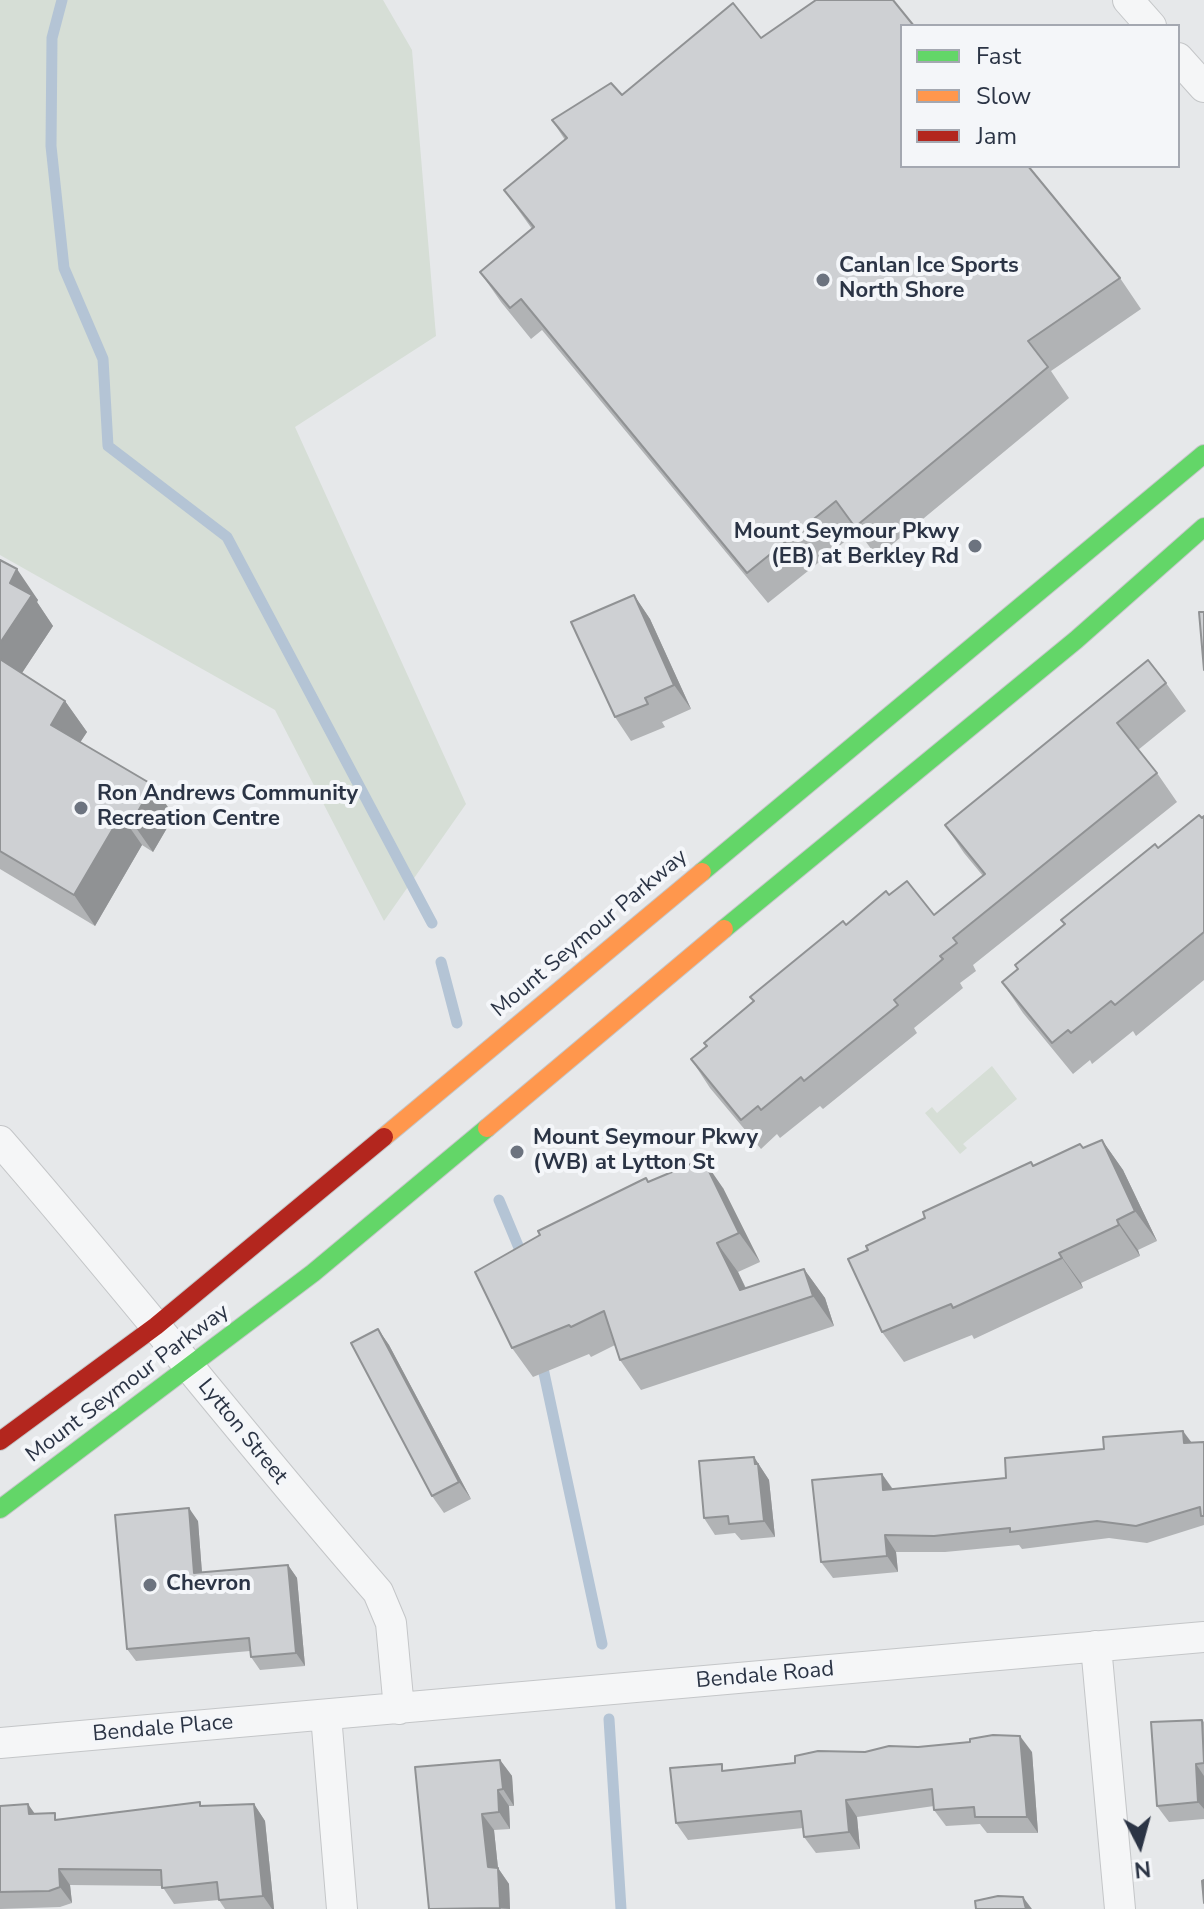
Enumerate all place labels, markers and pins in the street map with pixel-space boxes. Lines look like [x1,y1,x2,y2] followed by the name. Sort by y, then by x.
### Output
[839,254,1019,306] place label: Canlan Ice Sports North Shore
[814,271,832,289] marker: Canlan Ice Sports North Shore
[734,520,959,572] place label: Mount Seymour Pkwy (EB) at Berkley Rd
[966,537,984,555] marker: Mount Seymour Pkwy (EB) at Berkley Rd
[97,782,358,834] place label: Ron Andrews Community Recreation Centre
[72,799,90,817] marker: Ron Andrews Community Recreation Centre
[533,1126,758,1178] place label: Mount Seymour Pkwy (WB) at Lytton St
[508,1143,526,1161] marker: Mount Seymour Pkwy (WB) at Lytton St
[166,1572,251,1598] place label: Chevron
[141,1576,159,1594] marker: Chevron

